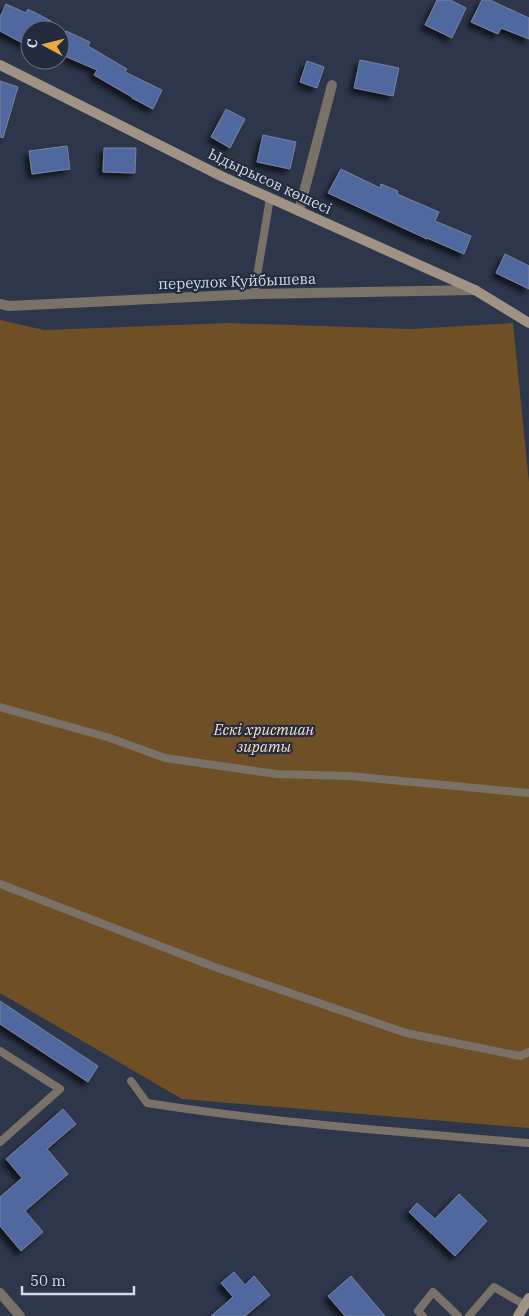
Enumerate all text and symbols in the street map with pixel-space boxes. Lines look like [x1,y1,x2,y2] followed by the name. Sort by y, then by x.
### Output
[20,20,70,70] north arrow
[23,38,42,49] text: С
[205,144,335,218] street label: Ыдырысов көшесі
[158,269,316,293] street label: переулок Куйбышева
[213,720,315,756] park label: Ескі христиан зираты
[22,1264,135,1296] scale bar
[30,1271,66,1290] text: 50 m

